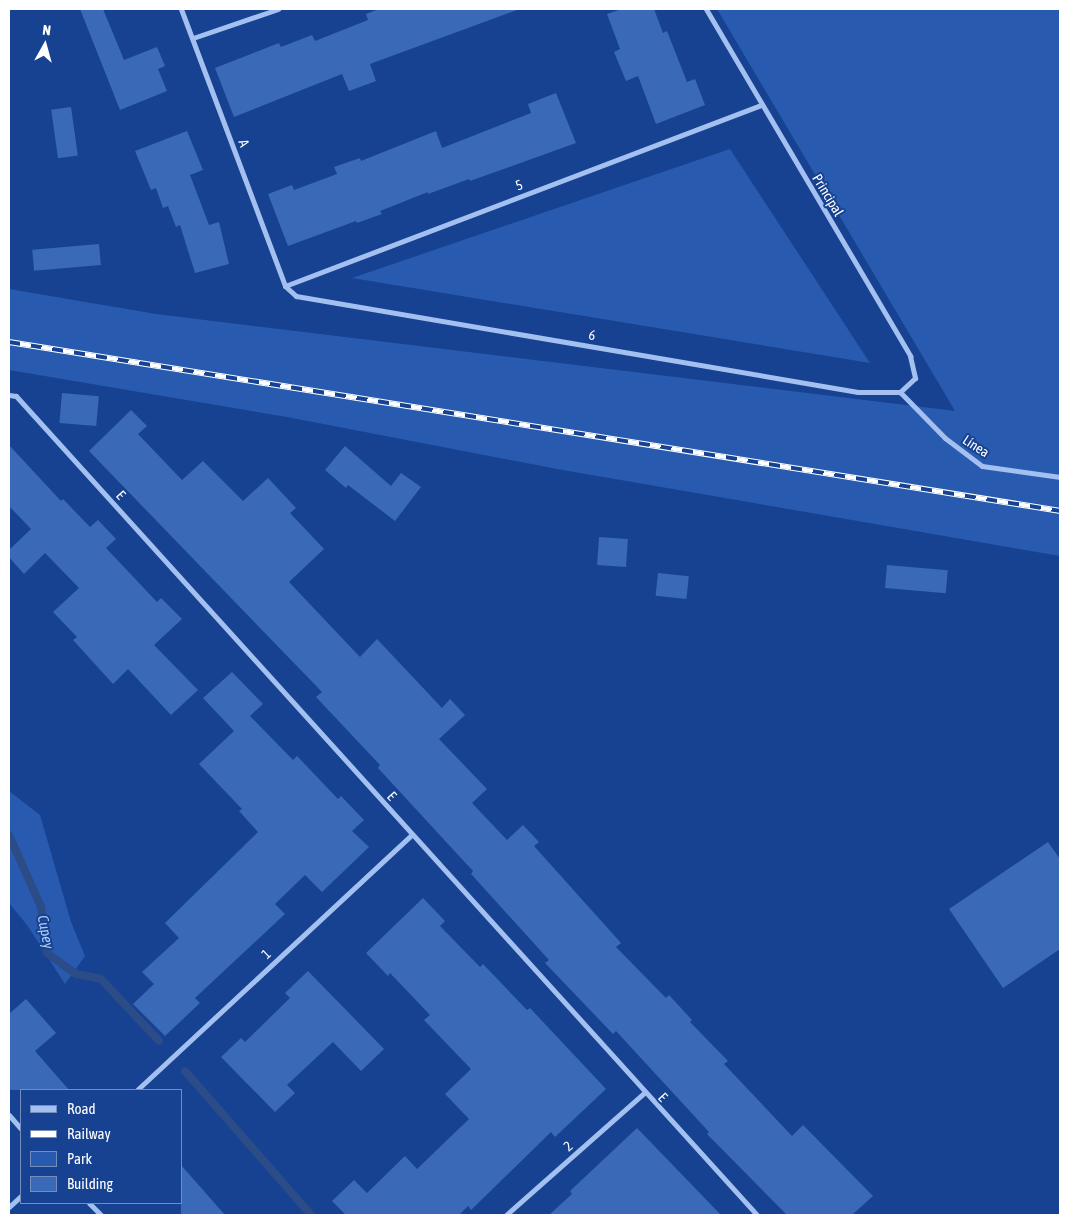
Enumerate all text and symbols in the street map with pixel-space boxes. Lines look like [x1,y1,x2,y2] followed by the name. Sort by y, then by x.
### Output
[20,20,70,70] north arrow
[42,22,52,39] text: N
[235,137,253,149] street label: A
[809,171,847,219] street label: Principal
[513,176,525,194] street label: 5
[587,326,597,344] street label: 6
[960,431,992,461] street label: Línea
[113,487,129,503] street label: E
[384,788,400,804] street label: E
[34,914,58,950] water label: Cupey
[258,946,274,962] street label: 1
[20,1089,182,1204] legend
[655,1089,671,1105] street label: E
[67,1100,96,1117] text: Road
[67,1125,111,1142] text: Railway
[560,1138,576,1154] street label: 2
[67,1150,92,1167] text: Park
[67,1175,113,1192] text: Building

